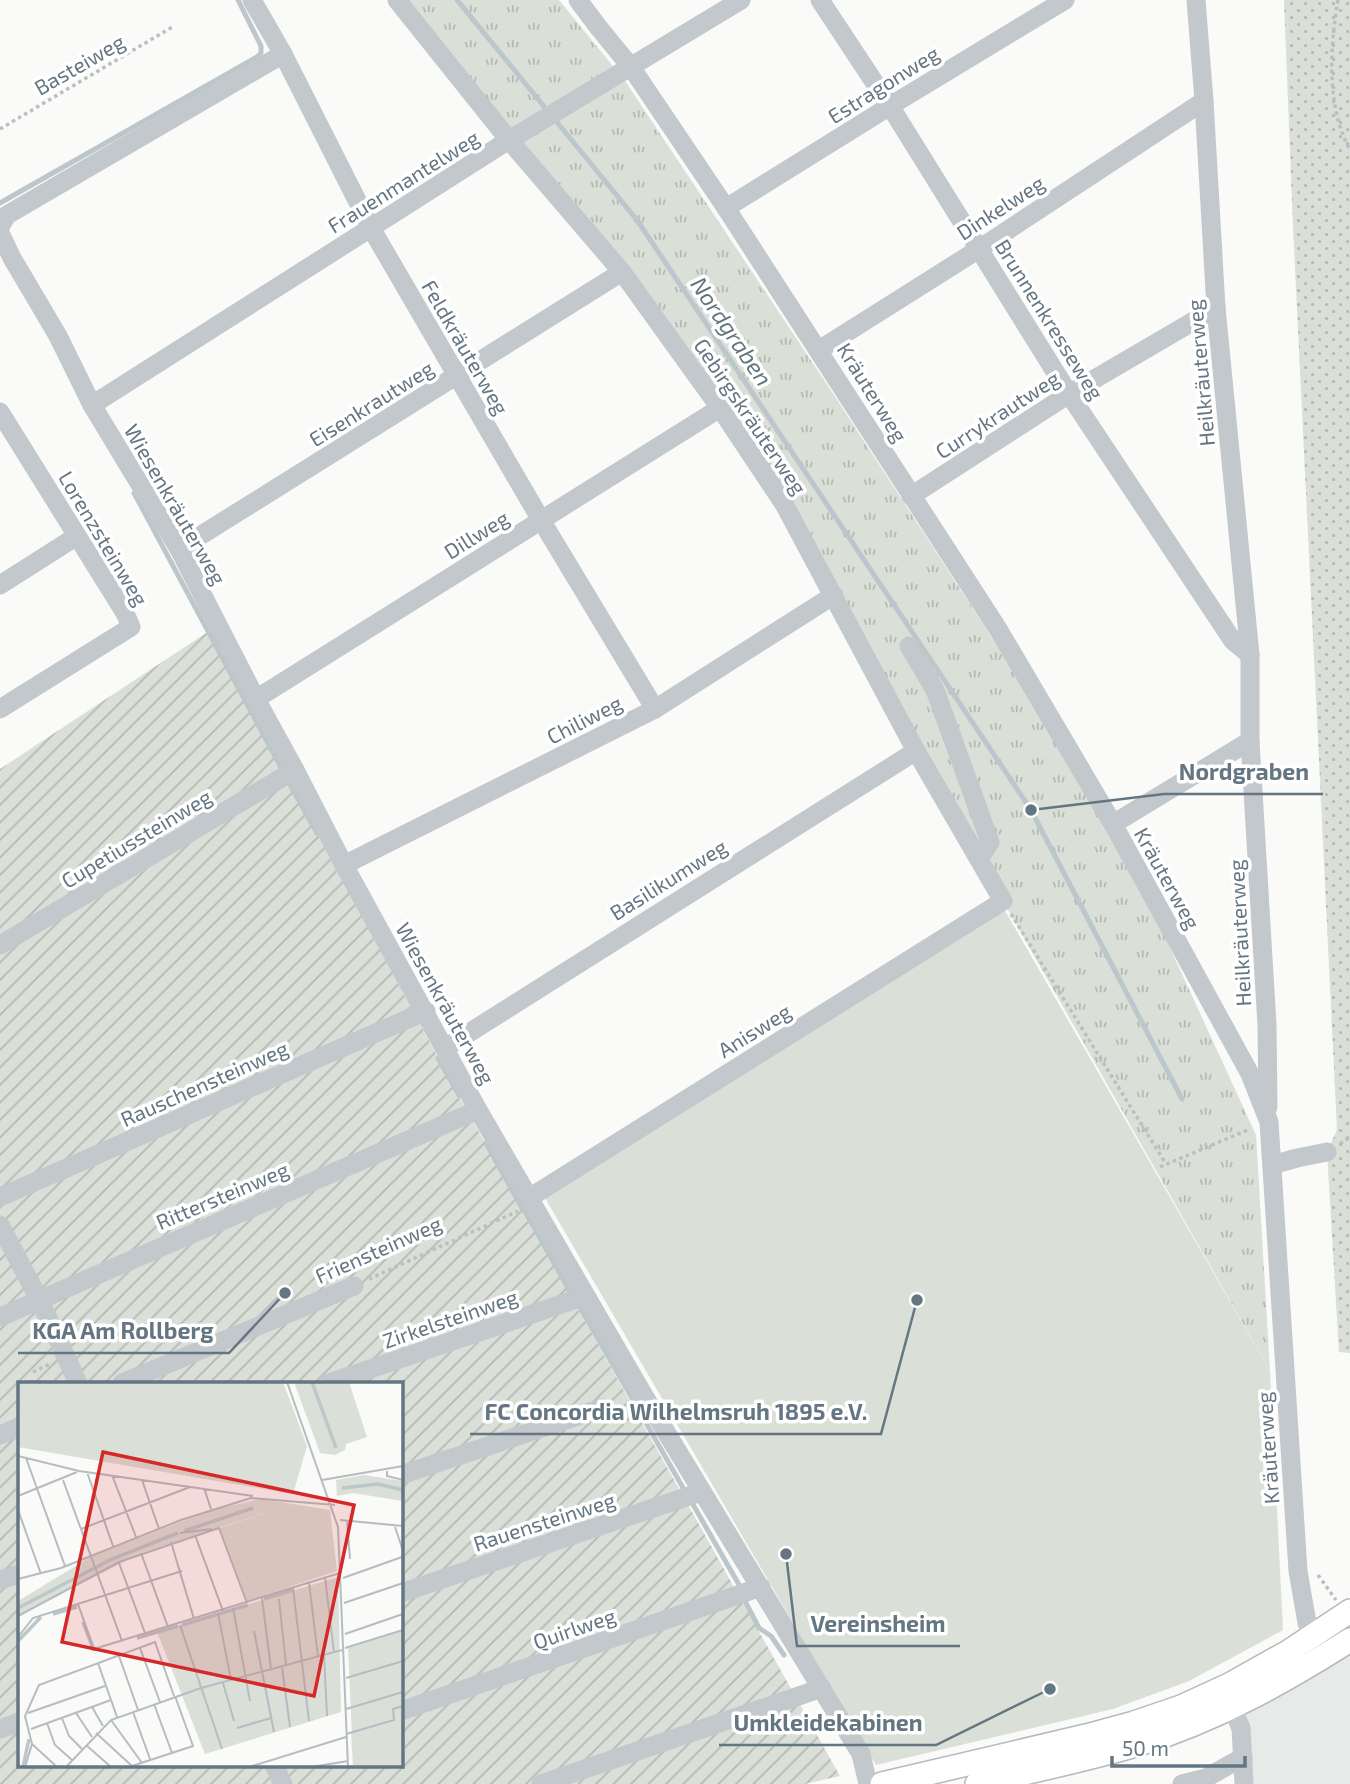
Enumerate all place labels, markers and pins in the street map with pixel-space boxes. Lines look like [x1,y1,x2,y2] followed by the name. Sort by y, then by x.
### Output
[1164,750,1323,794] callout: Nordgraben
[18,1309,229,1353] callout: KGA Am Rollberg
[470,1390,881,1434] callout: FC Concordia Wilhelmsruh 1895 e.V.
[797,1602,960,1646] callout: Vereinsheim
[719,1701,936,1745] callout: Umkleidekabinen

